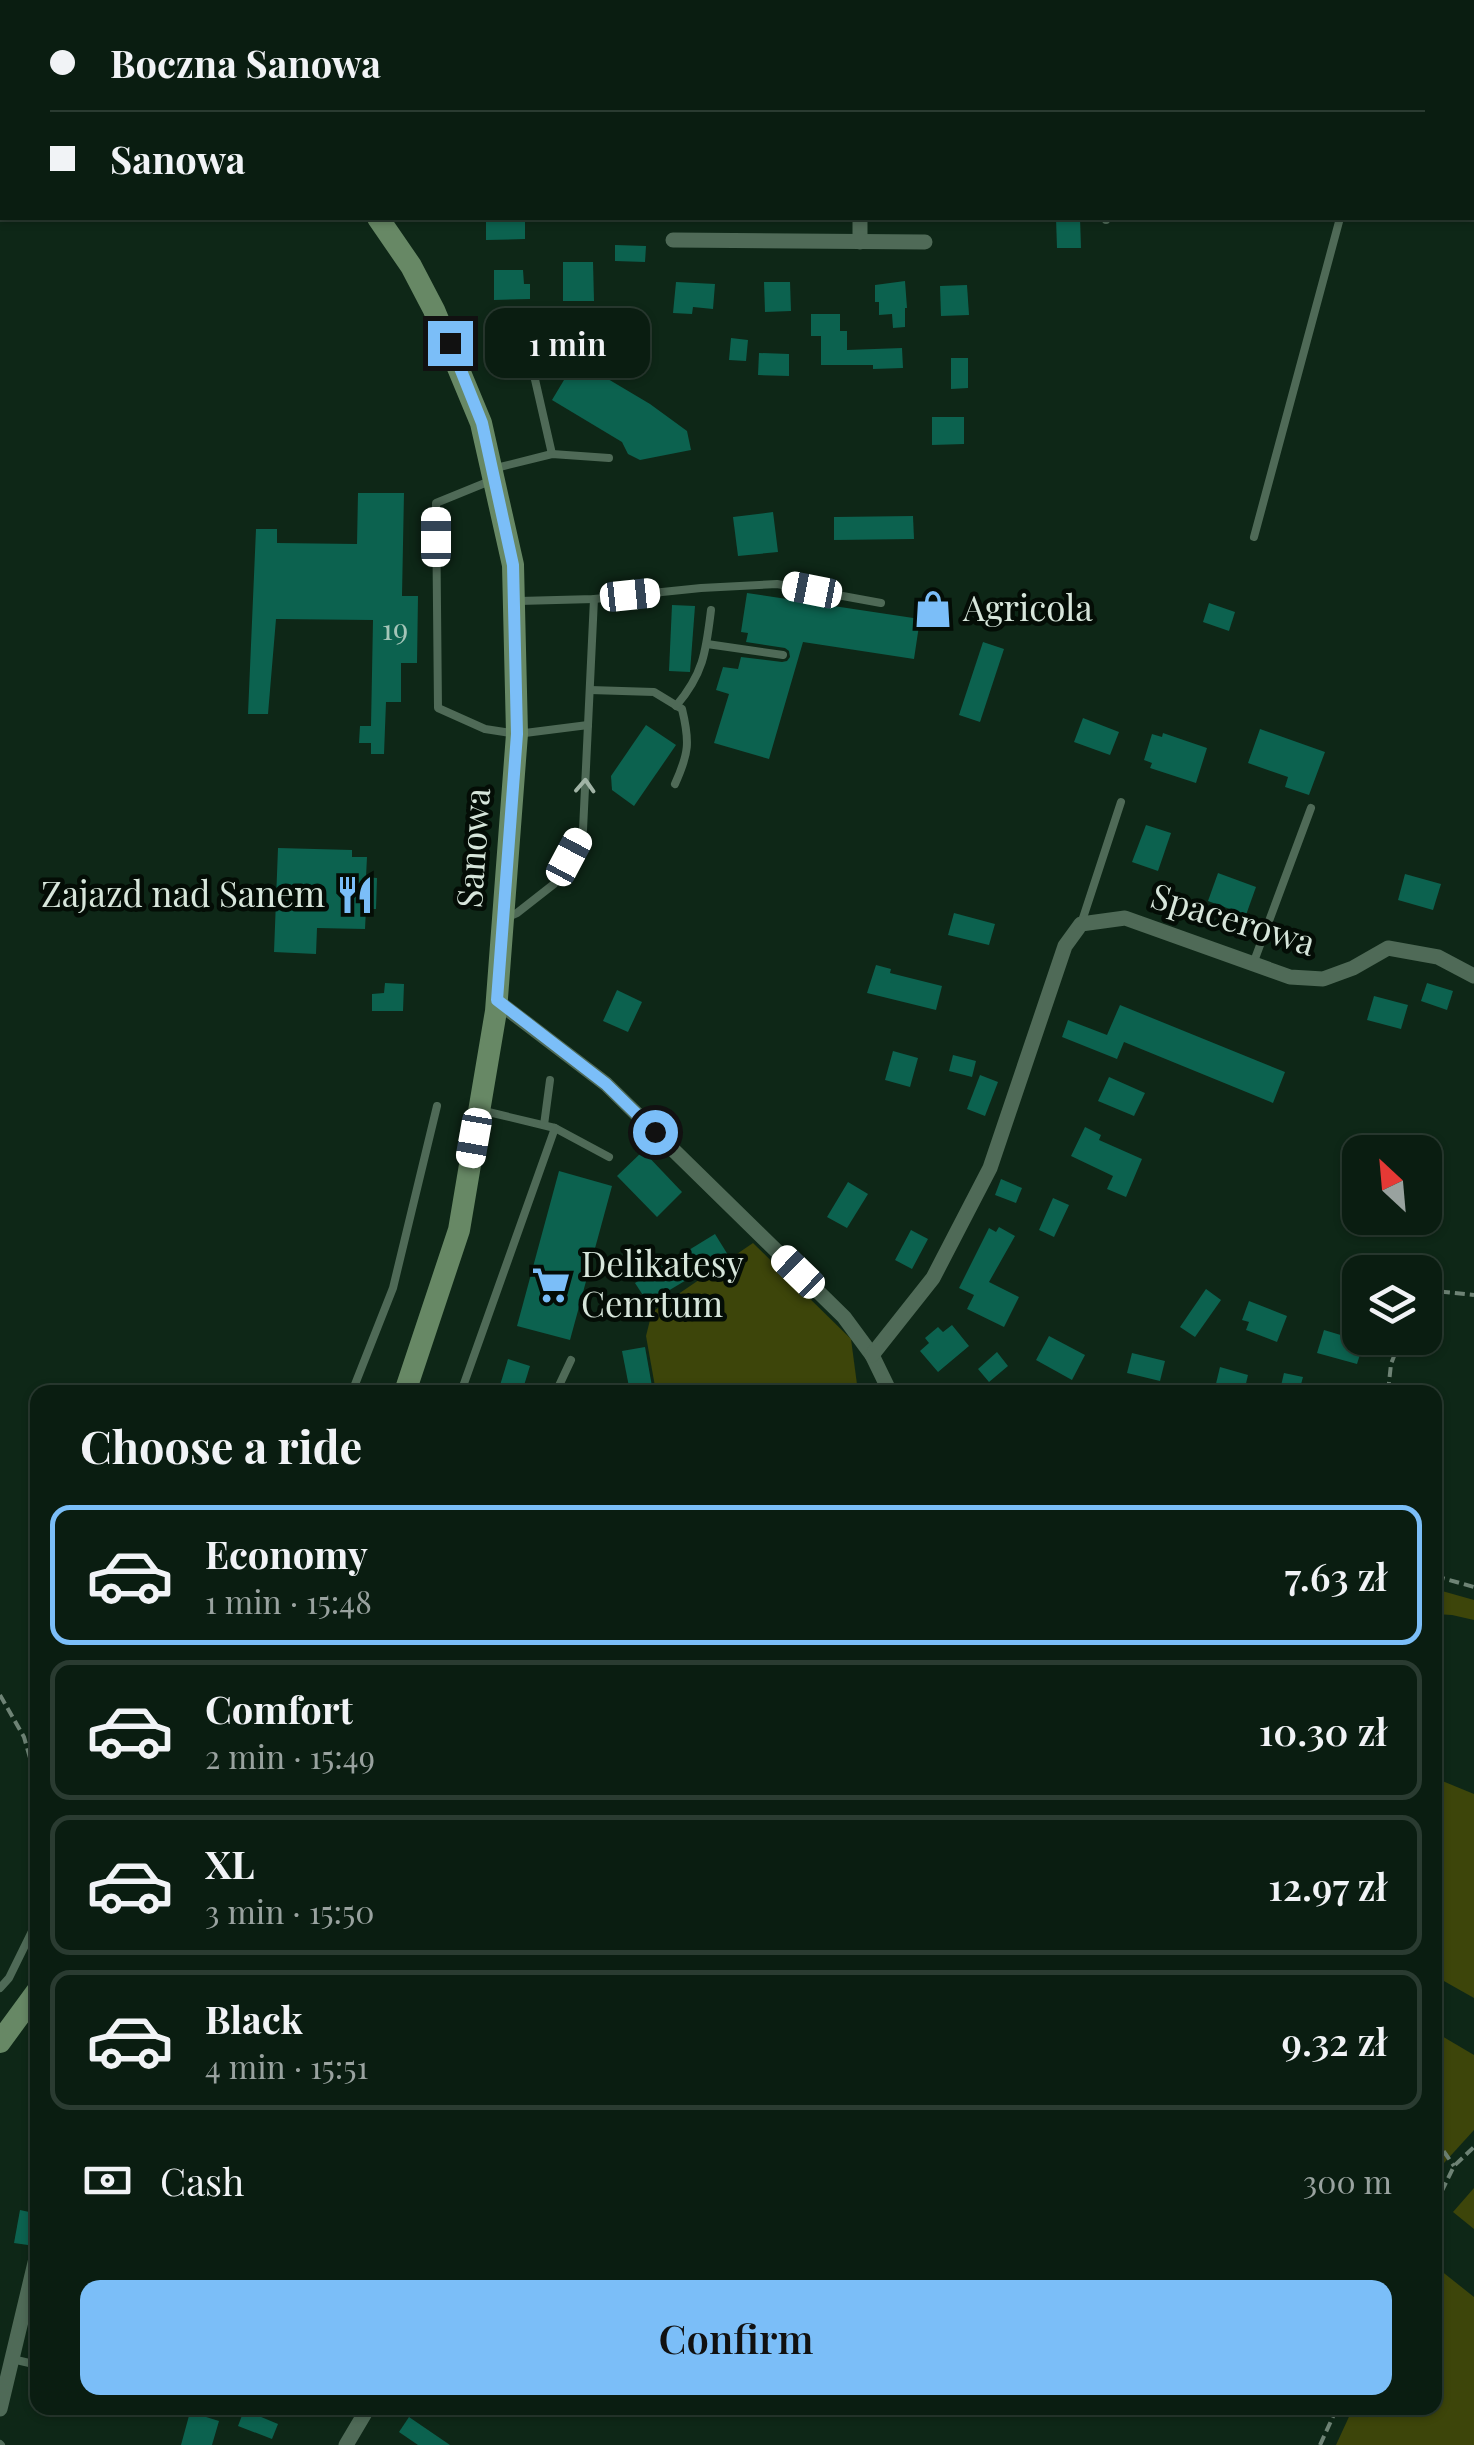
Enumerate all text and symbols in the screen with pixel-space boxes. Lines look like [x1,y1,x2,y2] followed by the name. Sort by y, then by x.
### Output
[110,37,381,88] text: Boczna Sanowa
[110,133,245,184] text: Sanowa
[485,308,650,378] callout: 1 min
[428,321,473,366] route end
[529,321,606,364] text: 1 min
[421,507,451,567] car
[780,570,844,610] car
[599,577,661,613] car
[962,583,1093,630] place label: Agricola
[912,588,954,630] shop icon: Agricola
[382,608,408,648] house number: 19
[574,777,595,793] one-way arrow
[444,786,499,909] street label: Sanowa
[542,823,596,891] car
[41,869,325,916] place label: Zajazd nad Sanem
[1146,870,1322,965] street label: Spacerowa
[334,874,376,916] restaurant icon: Zajazd nad Sanem
[454,1106,494,1170] car
[633,1110,678,1155] route start
[1342,1135,1442,1235] north arrow
[1342,1135,1442,1355] map controls
[581,1239,744,1326] place label: Delikatesy Cenrtum
[766,1240,830,1304] car
[1342,1255,1442,1355] button: layers
[530,1264,572,1306] supermarket icon: Delikatesy Cenrtum
[80,1415,362,1475] text: Choose a ride
[205,1528,368,1579] text: Economy
[85,1530,175,1620] icon: car
[1284,1550,1387,1601] text: 7.63 zł
[205,1579,372,1622] text: 1 min · 15:48
[205,1683,353,1734] text: Comfort
[85,1685,175,1775] icon: car
[1259,1705,1387,1756] text: 10.30 zł
[205,1734,375,1777] text: 2 min · 15:49
[205,1838,254,1889] text: XL
[85,1840,175,1930] icon: car
[1268,1860,1387,1911] text: 12.97 zł
[205,1889,374,1932] text: 3 min · 15:50
[205,1993,303,2044] text: Black
[85,1995,175,2085] icon: car
[1282,2015,1387,2066] text: 9.32 zł
[205,2044,368,2087] text: 4 min · 15:51
[80,2153,135,2208] icon: cash
[160,2155,244,2206] text: Cash
[1303,2159,1392,2202] text: 300 m
[80,2280,1392,2395] button: Confirm

